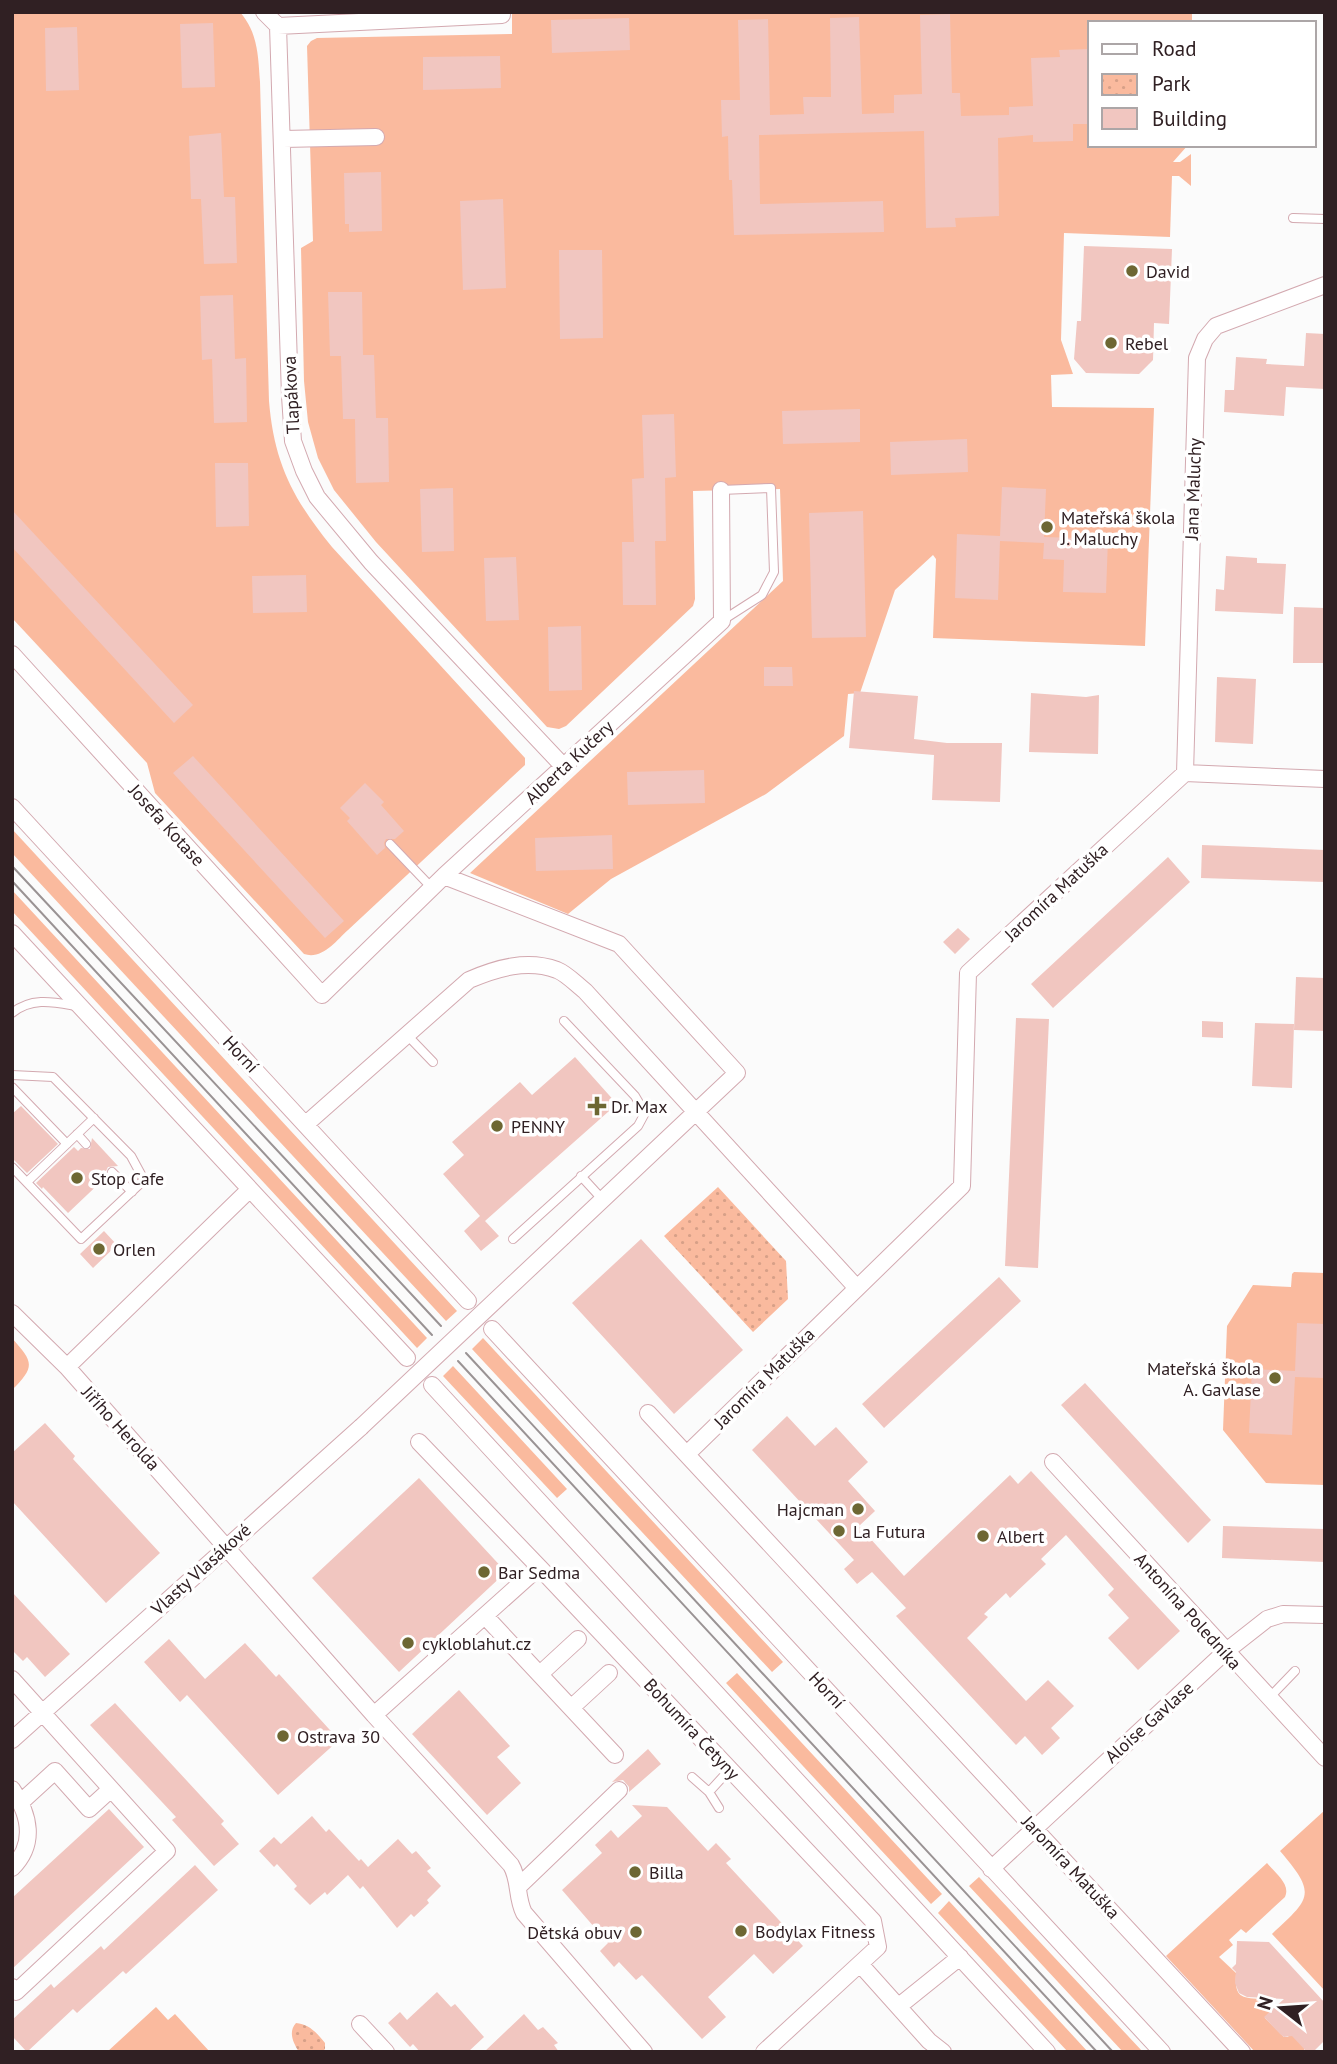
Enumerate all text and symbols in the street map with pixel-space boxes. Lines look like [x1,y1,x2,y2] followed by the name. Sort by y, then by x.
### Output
[1088,21,1316,147] legend
[1152,35,1196,62] text: Road
[1152,70,1191,97] text: Park
[1152,105,1227,132] text: Building
[1146,260,1190,283] place label: David
[1124,263,1140,279] marker: David
[1125,332,1169,355] place label: Rebel
[1103,335,1119,351] marker: Rebel
[277,355,305,435] street label: Tlapákova
[1180,437,1206,541] street label: Jana Maluchy
[1060,506,1175,550] place label: Mateřská škola J. Maluchy
[1039,519,1055,535] marker: Mateřská škola J. Maluchy
[520,715,618,809] street label: Alberta Kučery
[123,778,210,871] street label: Josefa Kotase
[999,838,1113,947] street label: Jaromíra Matuška
[218,1031,264,1078] street label: Horní
[611,1095,668,1118] place label: Dr. Max
[589,1098,605,1114] marker: Dr. Max
[511,1115,565,1138] place label: PENNY
[489,1118,505,1134] marker: PENNY
[91,1167,164,1190] place label: Stop Cafe
[69,1170,85,1186] marker: Stop Cafe
[113,1238,156,1261] place label: Orlen
[91,1241,107,1257] marker: Orlen
[708,1323,819,1434] street label: Jaromíra Matuška
[1147,1357,1261,1401] place label: Mateřská škola A. Gavlase
[1267,1370,1283,1386] marker: Mateřská škola A. Gavlase
[76,1380,165,1475] street label: Jiřího Herolda
[777,1498,844,1521] place label: Hajcman
[850,1501,866,1517] marker: Hajcman
[146,1518,256,1621] street label: Vlasty Vlasákové
[853,1520,926,1543] place label: La Futura
[831,1523,847,1539] marker: La Futura
[997,1525,1044,1548] place label: Albert
[975,1528,991,1544] marker: Albert
[1129,1548,1247,1674] street label: Antonína Poledníka
[498,1561,580,1584] place label: Bar Sedma
[476,1564,492,1580] marker: Bar Sedma
[422,1632,531,1655] place label: cykloblahut.cz
[400,1635,416,1651] marker: cykloblahut.cz
[804,1667,850,1714] street label: Horní
[639,1673,745,1785] street label: Bohumíra Četyny
[1100,1676,1198,1768] street label: Aloise Gavlase
[297,1725,380,1748] place label: Ostrava 30
[275,1728,291,1744] marker: Ostrava 30
[1016,1810,1125,1924] street label: Jaromíra Matuška
[649,1861,684,1884] place label: Billa
[627,1864,643,1880] marker: Billa
[755,1920,875,1943] place label: Bodylax Fitness
[527,1921,622,1944] place label: Dětská obuv
[733,1923,749,1939] marker: Bodylax Fitness
[628,1924,644,1940] marker: Dětská obuv
[1246,1973,1316,2043] north arrow
[1251,1994,1278,2013] text: N

